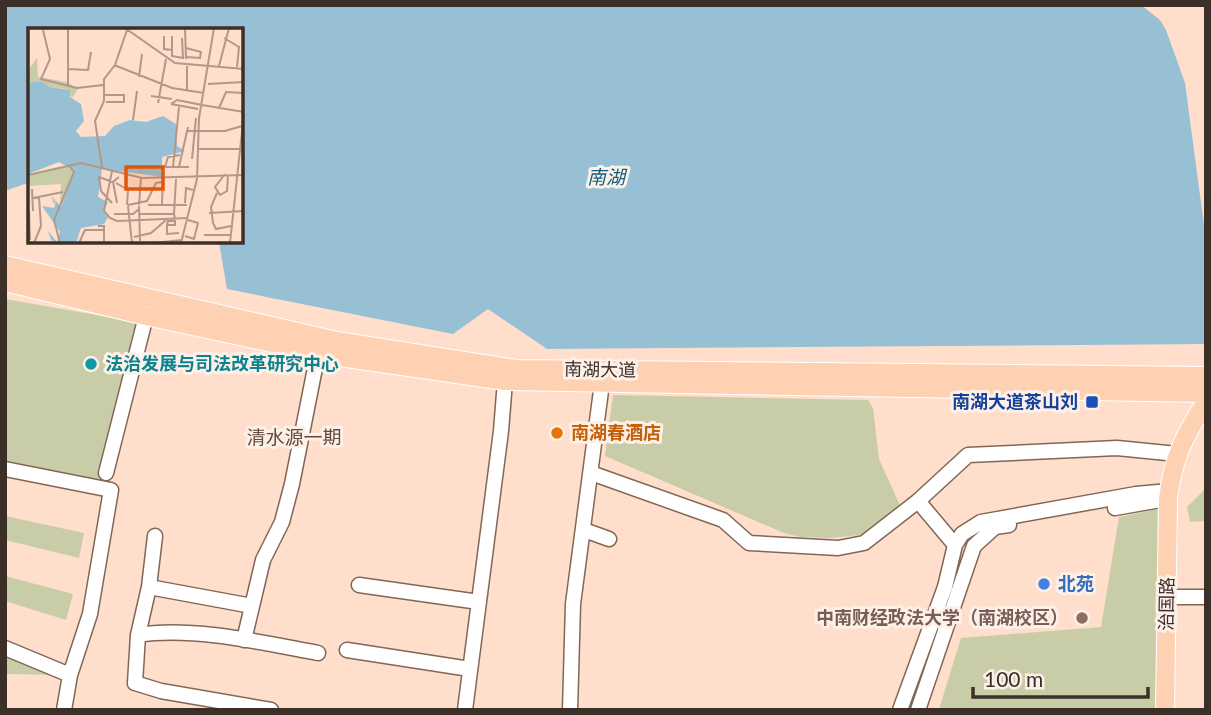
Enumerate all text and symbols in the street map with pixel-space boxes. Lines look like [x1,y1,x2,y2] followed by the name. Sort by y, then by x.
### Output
[28,28,243,243] inset map
[587,165,628,188] water label: 南湖
[105,352,339,374] place label: 法治发展与司法改革研究中心
[83,356,99,372] marker: 法治发展与司法改革研究中心
[564,357,636,381] street label: 南湖大道
[952,390,1078,412] place label: 南湖大道茶山刘
[1084,394,1100,410] marker: 南湖大道茶山刘
[571,421,661,443] place label: 南湖春酒店
[246,425,342,448] district label: 清水源一期
[549,425,565,441] marker: 南湖春酒店
[1058,572,1094,594] place label: 北苑
[1036,576,1052,592] marker: 北苑
[1155,577,1177,631] street label: 治国路
[816,606,1068,628] place label: 中南财经政法大学（南湖校区）
[1074,610,1090,626] marker: 中南财经政法大学（南湖校区）
[973,656,1148,700] scale bar
[984,666,1043,691] text: 100 m

